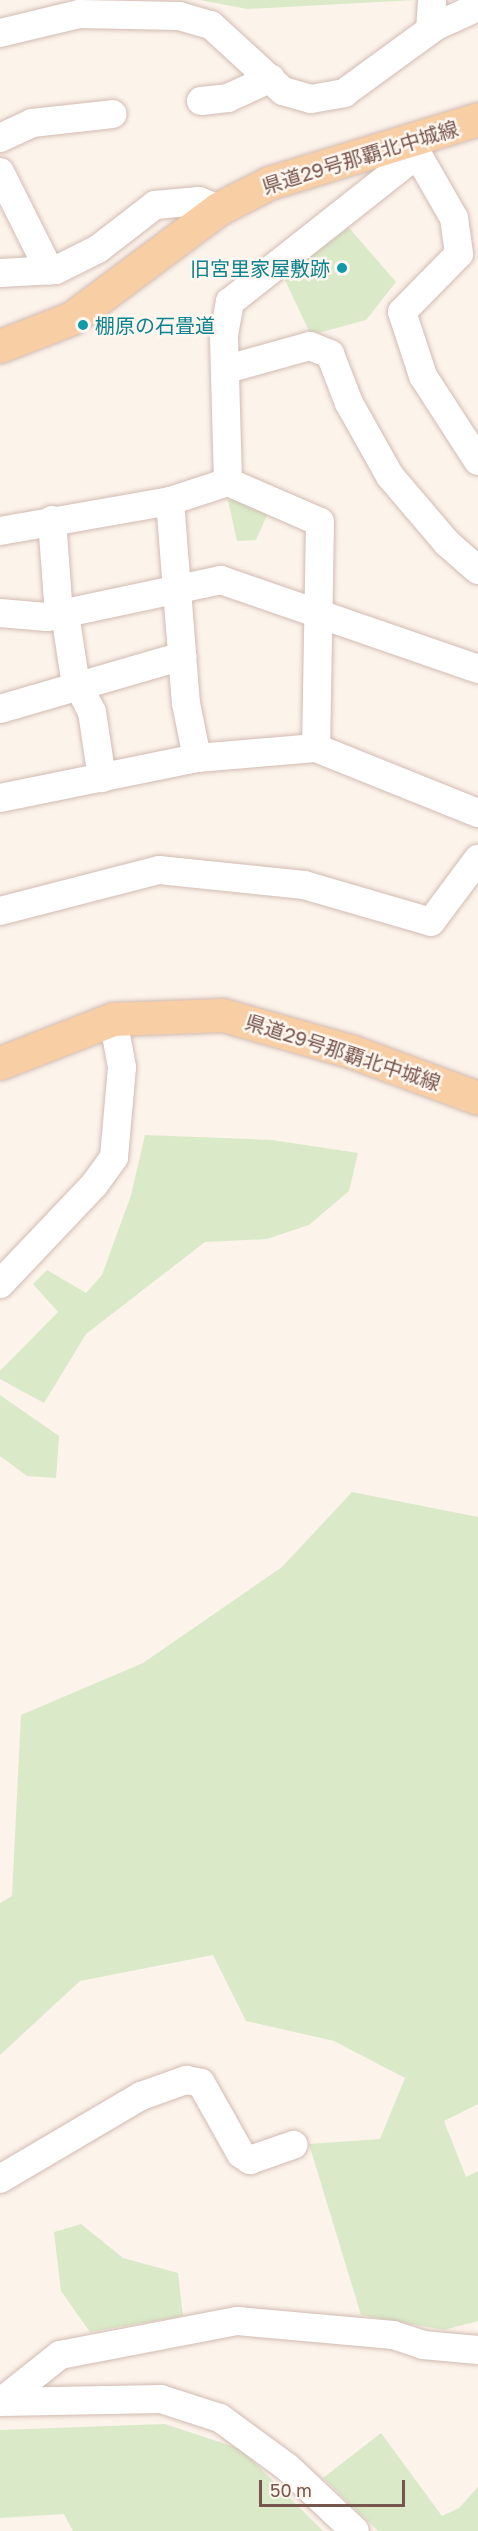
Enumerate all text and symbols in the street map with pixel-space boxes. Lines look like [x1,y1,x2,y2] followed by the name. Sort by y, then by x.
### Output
[259,116,461,198] street label: 県道29号那覇北中城線
[190,256,330,280] place label: 旧宮里家屋敷跡
[335,261,349,275] marker: 旧宮里家屋敷跡
[95,313,215,337] place label: 棚原の石畳道
[76,318,90,332] marker: 棚原の石畳道
[242,1009,444,1095] street label: 県道29号那覇北中城線
[262,2468,408,2506] scale bar
[270,2479,312,2501] text: 50 m

